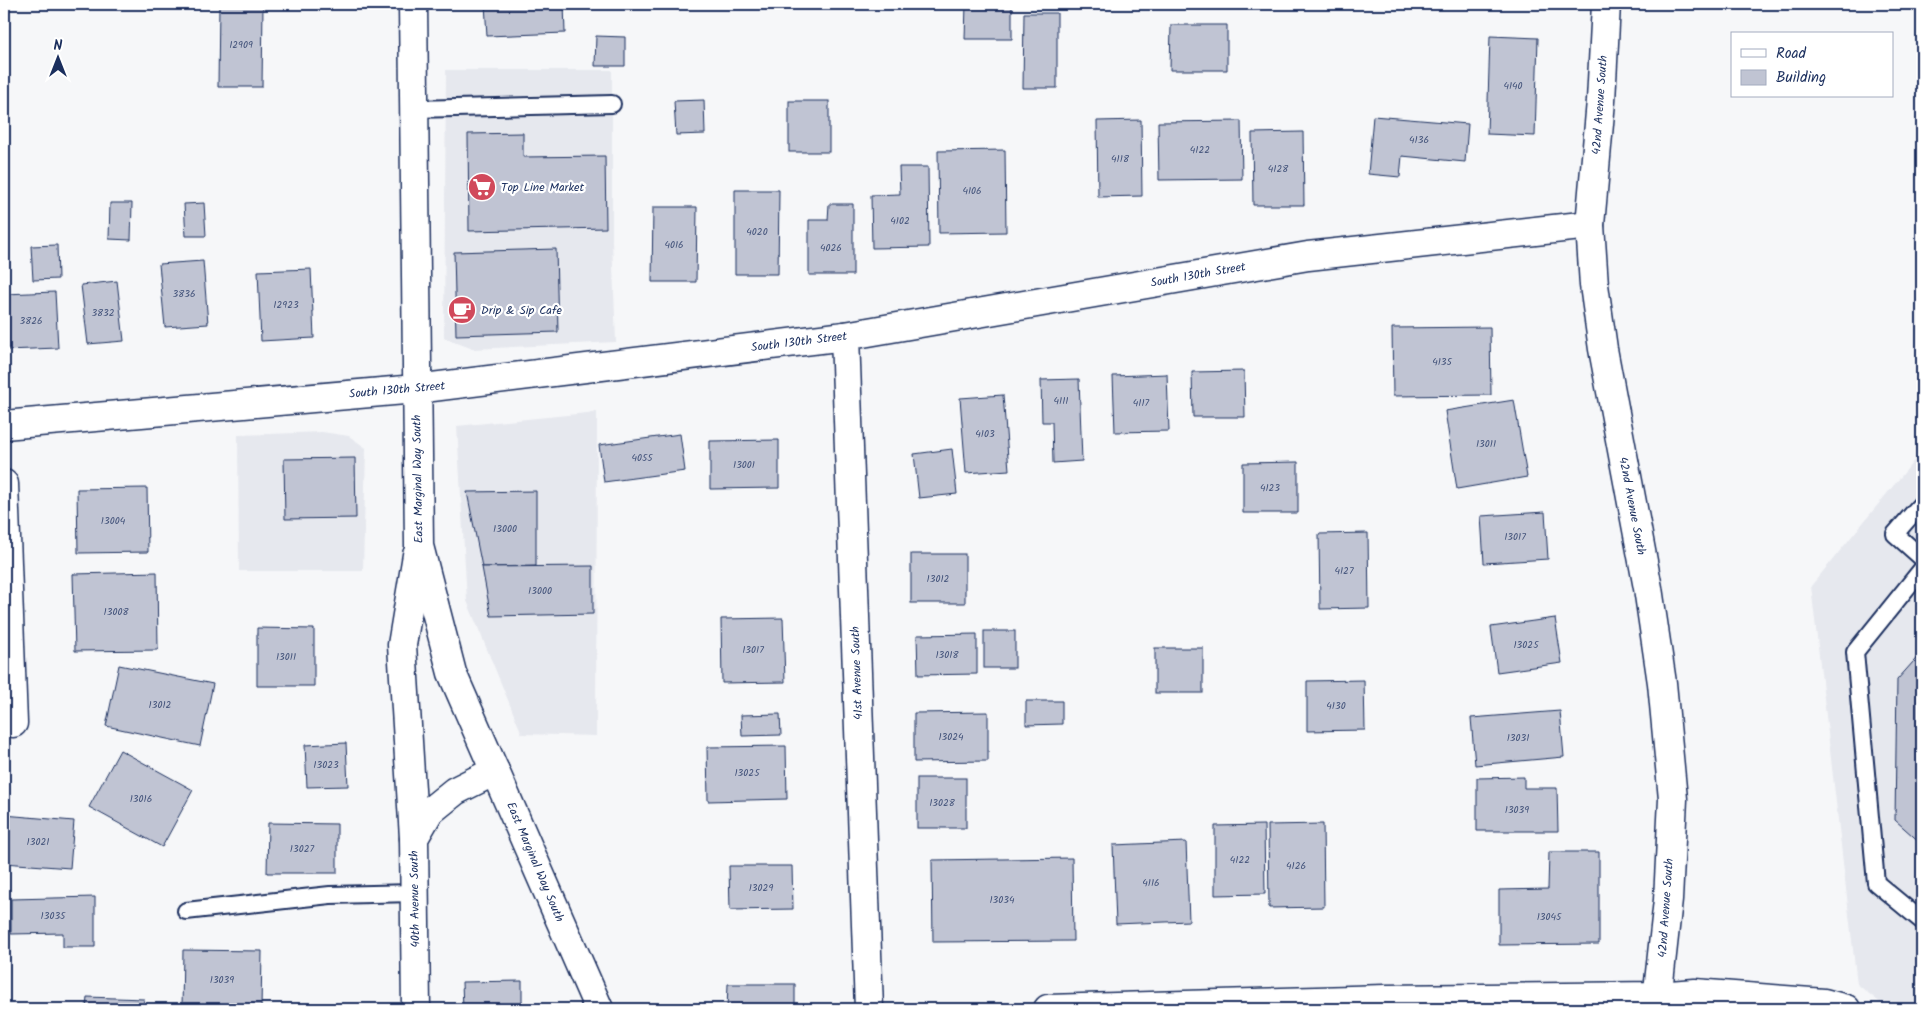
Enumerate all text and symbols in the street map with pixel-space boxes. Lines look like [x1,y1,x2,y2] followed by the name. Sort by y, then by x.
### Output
[32,32,82,82] north arrow
[1731,32,1894,98] legend
[54,35,63,57] text: N
[229,37,253,53] house number: 12909
[1776,42,1807,66] text: Road
[1587,55,1613,155] street label: 42nd Avenue South
[1776,66,1826,90] text: Building
[1503,78,1523,94] house number: 4140
[1409,132,1429,148] house number: 4136
[1190,142,1210,158] house number: 4122
[1111,151,1130,167] house number: 4118
[1268,161,1289,177] house number: 4128
[467,172,497,202] supermarket icon: Top Line Market
[501,178,585,197] place label: Top Line Market
[962,183,982,199] house number: 4106
[890,213,910,229] house number: 4102
[746,224,768,240] house number: 4020
[664,237,684,253] house number: 4016
[820,240,842,256] house number: 4026
[1149,257,1247,293] street label: South 130th Street
[173,286,196,302] house number: 3836
[447,295,477,325] cafe icon: Drip & Sip Cafe
[273,297,299,313] house number: 12923
[481,301,562,320] place label: Drip & Sip Cafe
[91,305,115,321] house number: 3832
[19,313,43,329] house number: 3826
[750,327,848,357] street label: South 130th Street
[1432,354,1452,370] house number: 4135
[348,376,446,404] street label: South 130th Street
[1054,393,1068,409] house number: 4111
[1133,395,1150,411] house number: 4117
[407,414,429,544] street label: East Marginal Way South
[975,426,995,442] house number: 4103
[1476,436,1496,452] house number: 13011
[631,450,653,466] house number: 4055
[1613,455,1651,557] street label: 42nd Avenue South
[733,457,755,473] house number: 13001
[1260,480,1280,496] house number: 4123
[101,513,126,529] house number: 13004
[493,521,517,537] house number: 13000
[1504,529,1526,545] house number: 13017
[1334,563,1354,579] house number: 4127
[927,571,950,587] house number: 13012
[528,583,552,599] house number: 13000
[104,604,129,620] house number: 13008
[846,626,868,720] street label: 41st Avenue South
[1513,637,1539,653] house number: 13025
[742,642,764,658] house number: 13017
[935,647,959,663] house number: 13018
[276,649,296,665] house number: 13011
[149,697,172,713] house number: 13012
[1326,698,1346,714] house number: 4130
[938,729,964,745] house number: 13024
[1507,730,1529,746] house number: 13031
[313,757,339,773] house number: 13023
[734,765,760,781] house number: 13025
[130,791,152,807] house number: 13016
[929,795,956,811] house number: 13028
[501,799,569,925] street label: East Marginal Way South
[1505,802,1529,818] house number: 13039
[27,834,49,850] house number: 13021
[290,841,315,857] house number: 13027
[405,850,425,948] street label: 40th Avenue South
[1230,852,1250,868] house number: 4122
[1286,858,1306,874] house number: 4126
[1653,858,1679,958] street label: 42nd Avenue South
[1142,875,1160,891] house number: 4116
[749,880,773,896] house number: 13029
[989,892,1015,908] house number: 13034
[41,908,66,924] house number: 13035
[1537,909,1562,925] house number: 13045
[210,972,234,988] house number: 13039

